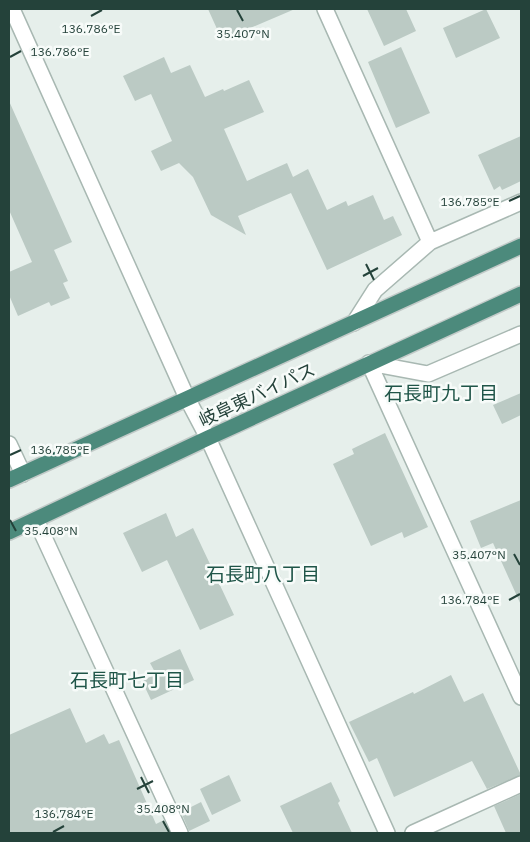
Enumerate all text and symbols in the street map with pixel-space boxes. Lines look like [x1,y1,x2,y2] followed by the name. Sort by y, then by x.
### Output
[61,21,121,36] text: 136.786°E
[216,26,270,41] text: 35.407°N
[30,44,90,59] text: 136.786°E
[440,194,500,209] text: 136.785°E
[195,358,319,432] street label: 岐阜東バイパス
[384,381,498,405] district label: 石長町九丁目
[30,442,90,457] text: 136.785°E
[24,523,78,538] text: 35.408°N
[452,547,506,562] text: 35.407°N
[206,562,320,586] district label: 石長町八丁目
[440,592,500,607] text: 136.784°E
[70,668,184,692] district label: 石長町七丁目
[136,801,190,816] text: 35.408°N
[34,806,94,821] text: 136.784°E

